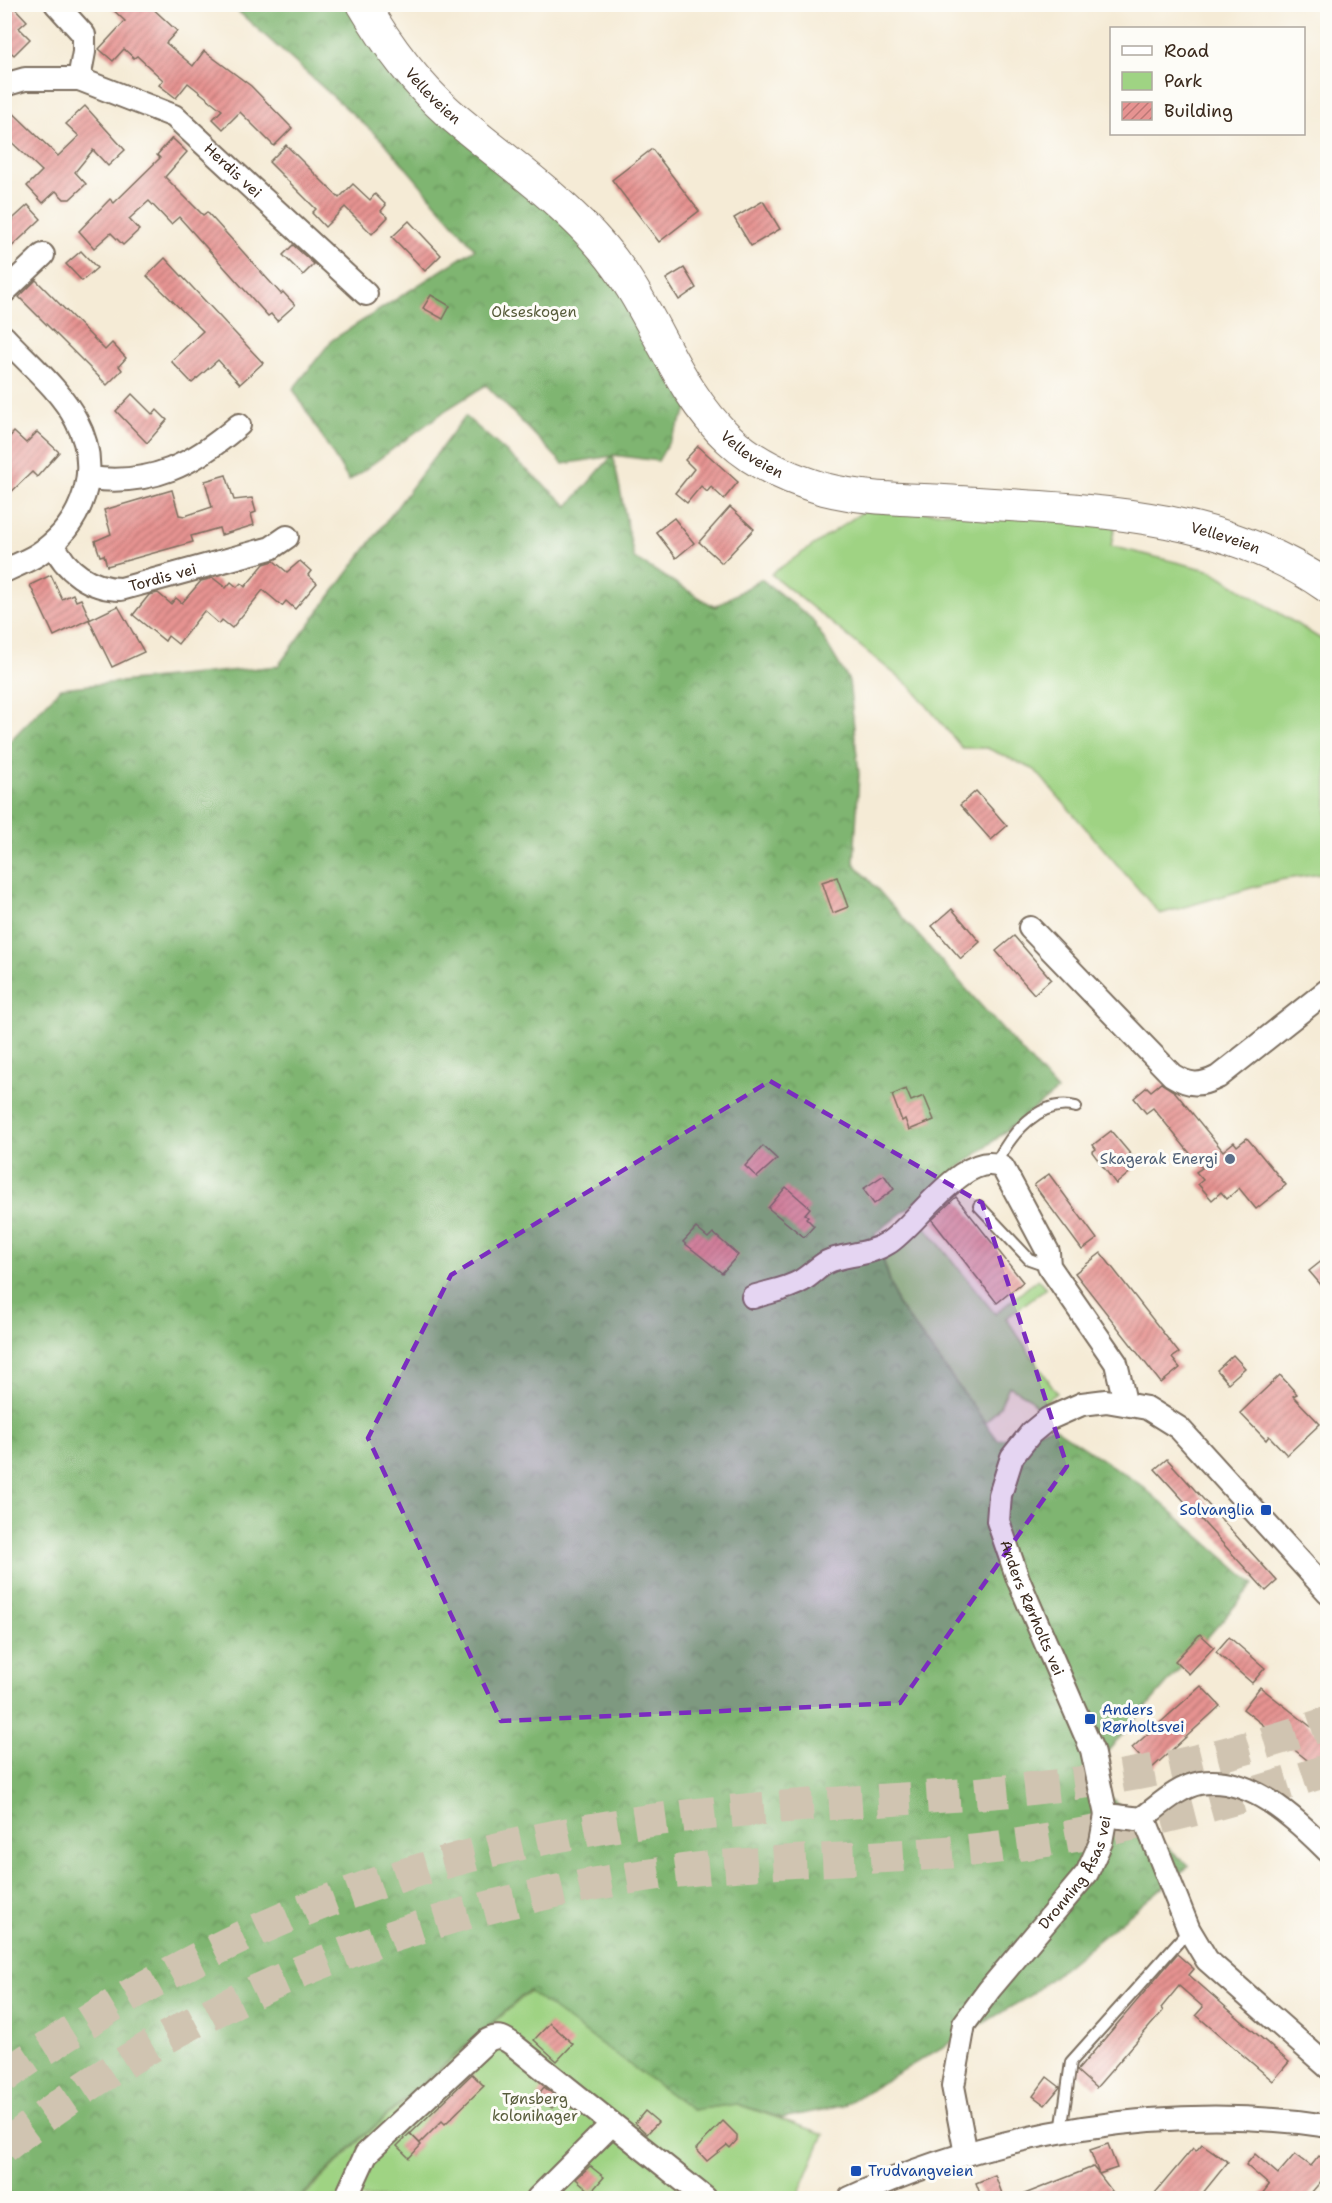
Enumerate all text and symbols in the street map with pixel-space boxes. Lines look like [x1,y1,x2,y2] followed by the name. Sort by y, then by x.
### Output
[1110,27,1305,135] legend
[1164,39,1209,63] text: Road
[400,64,465,129] street label: Velleveien
[1164,69,1203,93] text: Park
[1164,99,1233,123] text: Building
[200,139,266,202] street label: Herdis vei
[491,302,577,322] park label: Okseskogen
[716,426,787,483] street label: Velleveien
[1189,518,1263,559] street label: Velleveien
[126,559,199,596] street label: Tordis vei
[1100,1149,1218,1169] place label: Skagerak Energi
[1223,1152,1237,1166] marker: Skagerak Energi
[1180,1500,1255,1520] place label: Solvanglia
[1259,1503,1273,1517] marker: Solvanglia
[995,1537,1069,1679] street label: Anders Rørholts vei
[1102,1700,1185,1737] place label: Anders Rørholtsvei
[1083,1712,1097,1726] marker: Anders Rørholtsvei
[1034,1814,1116,1934] street label: Dronning Åsas vei
[492,2089,578,2126] park label: Tønsberg kolonihager
[868,2161,973,2181] place label: Trudvangveien
[849,2164,863,2178] marker: Trudvangveien

